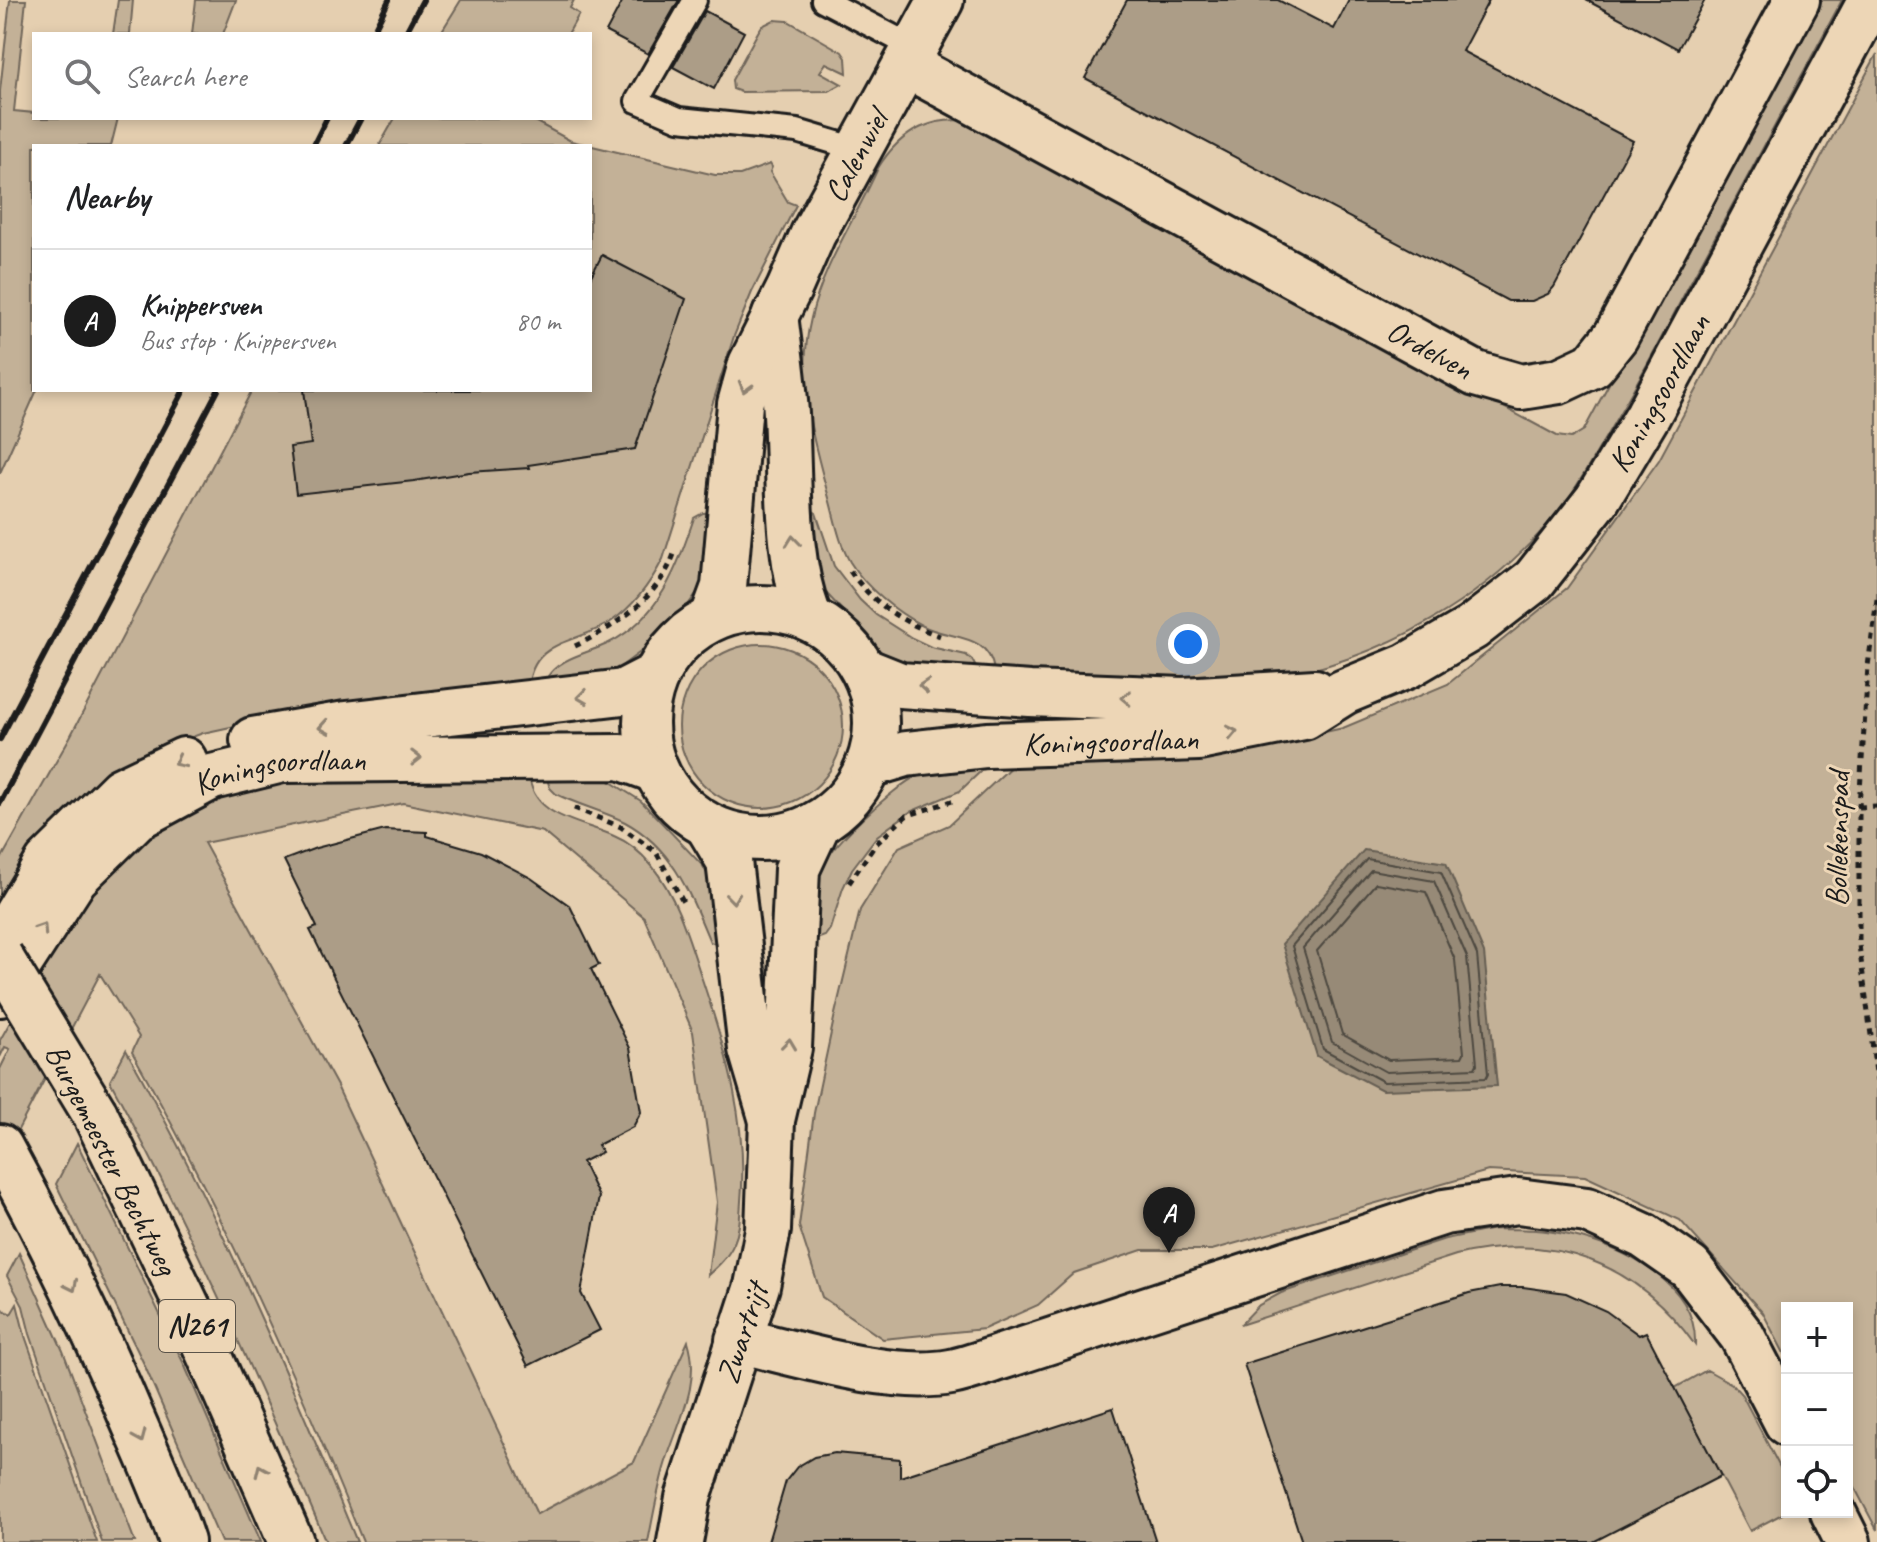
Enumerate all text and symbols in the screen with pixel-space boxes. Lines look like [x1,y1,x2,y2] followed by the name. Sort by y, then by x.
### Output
[32,32,592,120] search box
[60,54,104,98] icon: search
[124,57,246,95] text: Search here
[815,99,900,209] street label: Calenwiel
[64,175,150,218] text: Nearby
[140,286,261,324] text: Knippersven
[83,305,97,338] text: A
[516,305,560,338] text: 80 m
[1598,306,1720,480] street label: Koningsoordlaan
[1380,310,1480,390] street label: Ordelven
[140,324,336,357] text: Bus stop · Knippersven
[737,380,754,393] one-way arrow
[785,535,802,548] one-way arrow
[1168,624,1208,664] your location
[917,678,930,695] one-way arrow
[575,688,588,705] one-way arrow
[1119,690,1132,707] one-way arrow
[317,718,331,735] one-way arrow
[1023,718,1200,765] street label: Koningsoordlaan
[1225,724,1238,741] one-way arrow
[185,739,366,805] street label: Koningsoordlaan
[410,749,423,767] one-way arrow
[173,752,188,768] one-way arrow
[1816,767,1859,907] street label: Bollekenspad
[724,892,741,905] one-way arrow
[33,923,48,937] one-way arrow
[36,1037,189,1284] street label: Burgemeester Bechtweg
[780,1037,797,1050] one-way arrow
[1143,1187,1195,1253] pin: A
[707,1274,779,1389] street label: Zwartrijt
[62,1277,78,1292] one-way arrow
[159,1300,235,1352] road number: N261
[1781,1302,1853,1518] map controls
[1781,1302,1853,1374] button: +
[1781,1374,1853,1446] button: −
[131,1429,147,1443] one-way arrow
[1781,1446,1853,1518] button: locate
[255,1464,271,1478] one-way arrow

